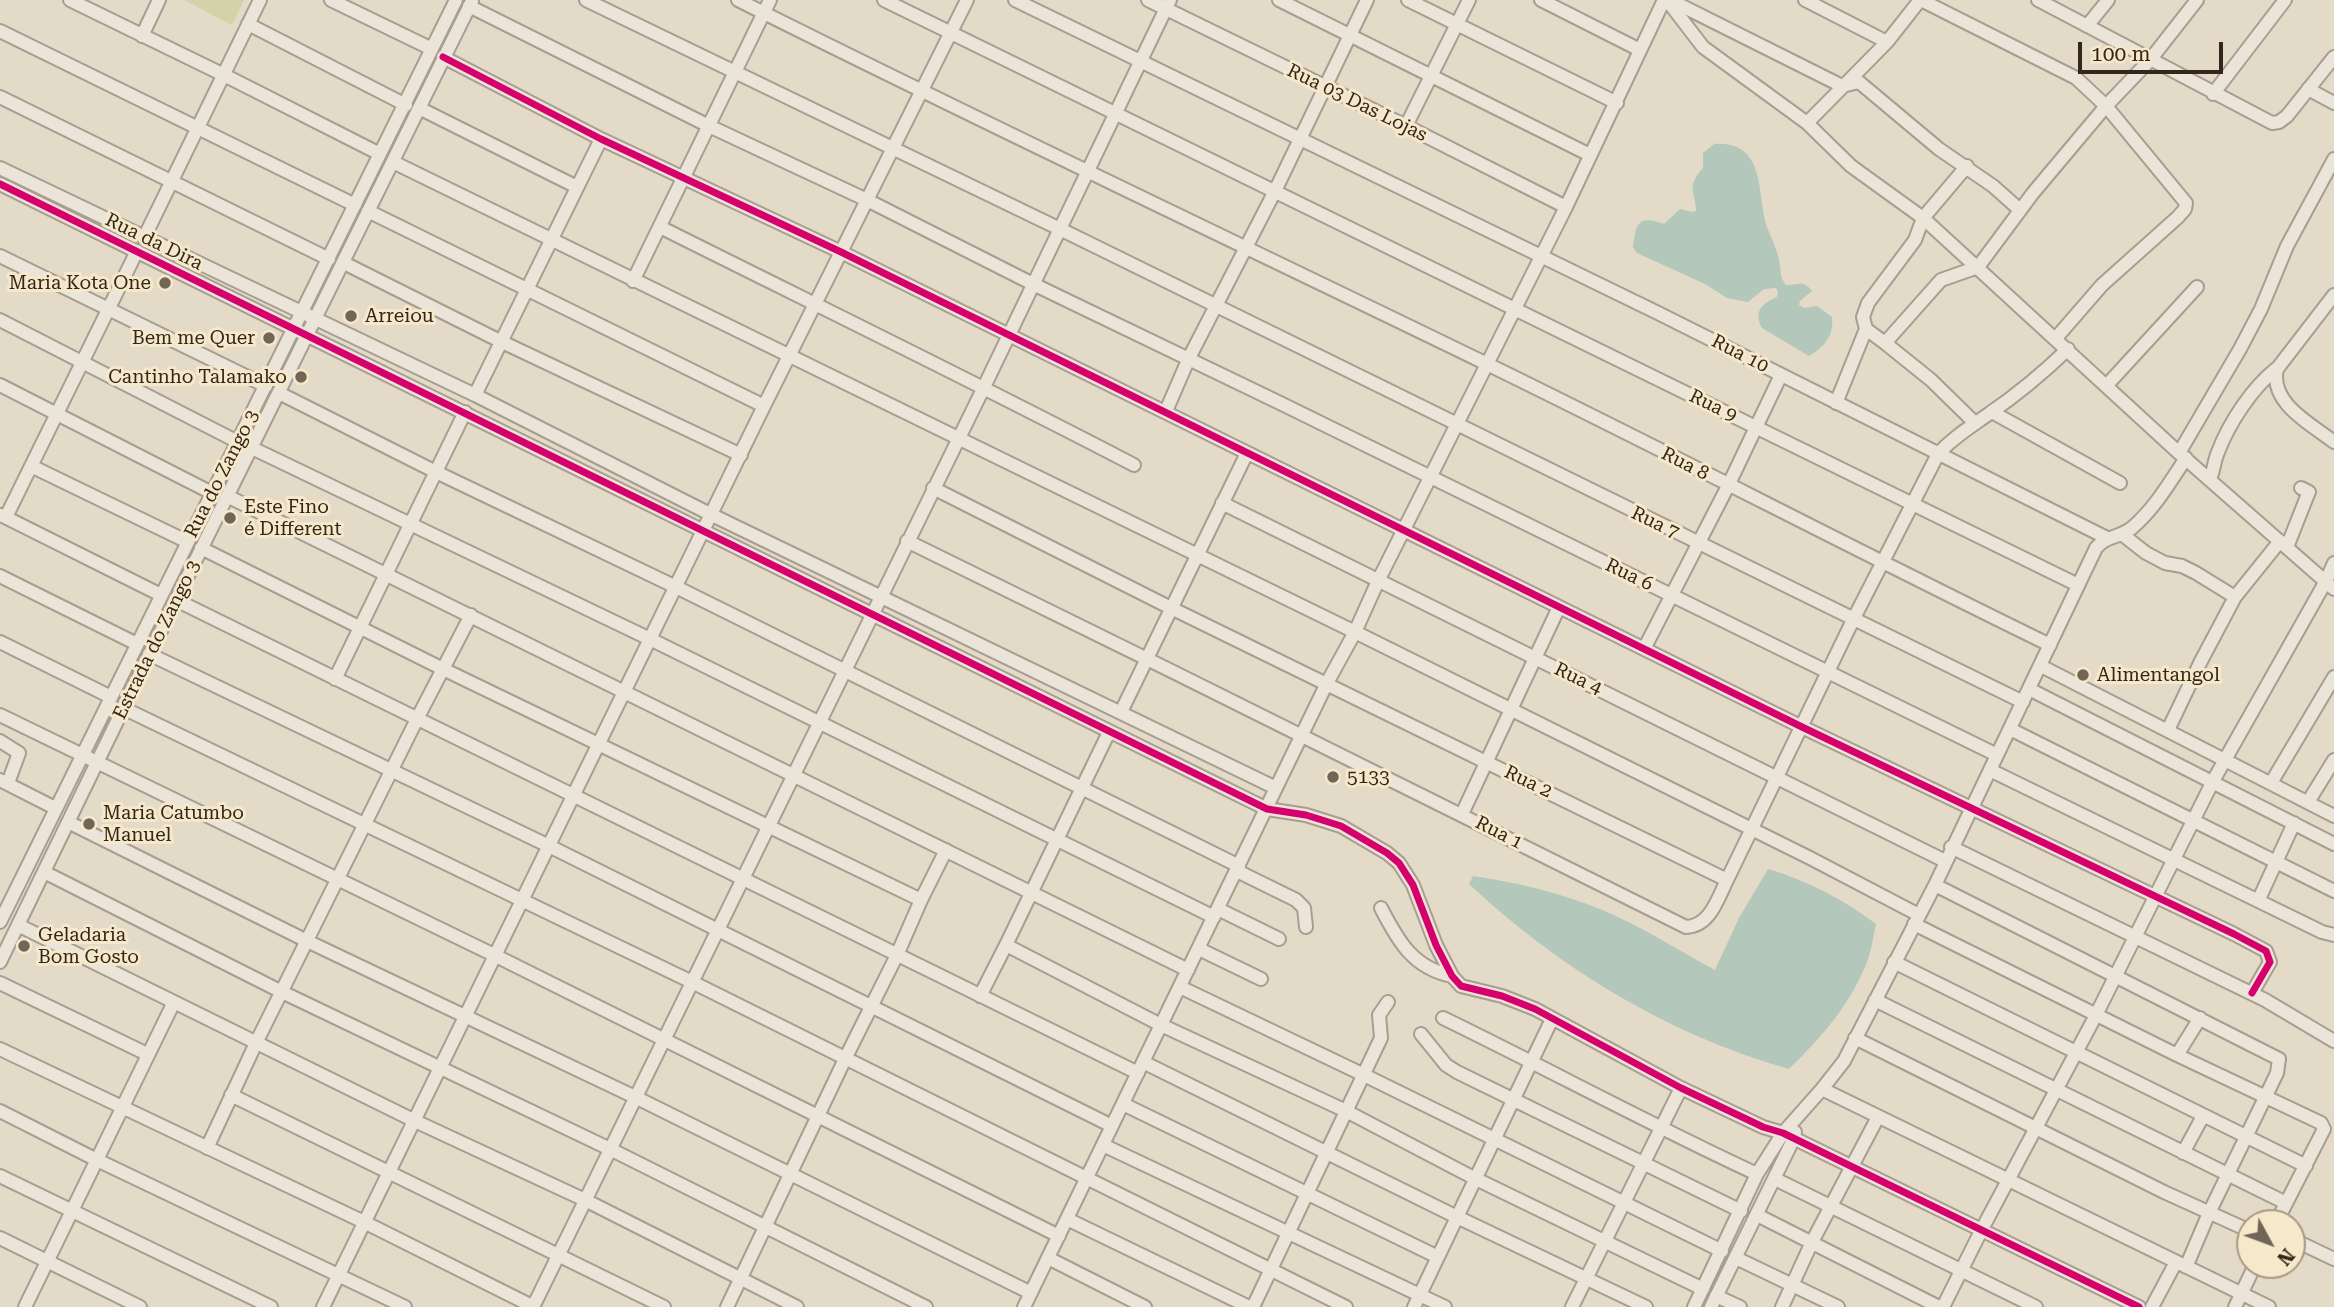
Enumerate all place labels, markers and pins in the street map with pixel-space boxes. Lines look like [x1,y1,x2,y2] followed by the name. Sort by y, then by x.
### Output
[9,272,151,294] place label: Maria Kota One
[157,275,173,291] marker: Maria Kota One
[365,305,434,327] place label: Arreiou
[343,308,359,324] marker: Arreiou
[132,327,255,349] place label: Bem me Quer
[261,330,277,346] marker: Bem me Quer
[108,366,287,388] place label: Cantinho Talamako
[293,369,309,385] marker: Cantinho Talamako
[244,496,342,540] place label: Este Fino é Different
[222,510,238,526] marker: Este Fino é Different
[2097,664,2220,686] place label: Alimentangol
[2075,667,2091,683] marker: Alimentangol
[1347,766,1390,788] place label: 5133
[1325,769,1341,785] marker: 5133
[103,802,244,846] place label: Maria Catumbo Manuel
[81,816,97,832] marker: Maria Catumbo Manuel
[38,924,139,968] place label: Geladaria Bom Gosto
[16,938,32,954] marker: Geladaria Bom Gosto

